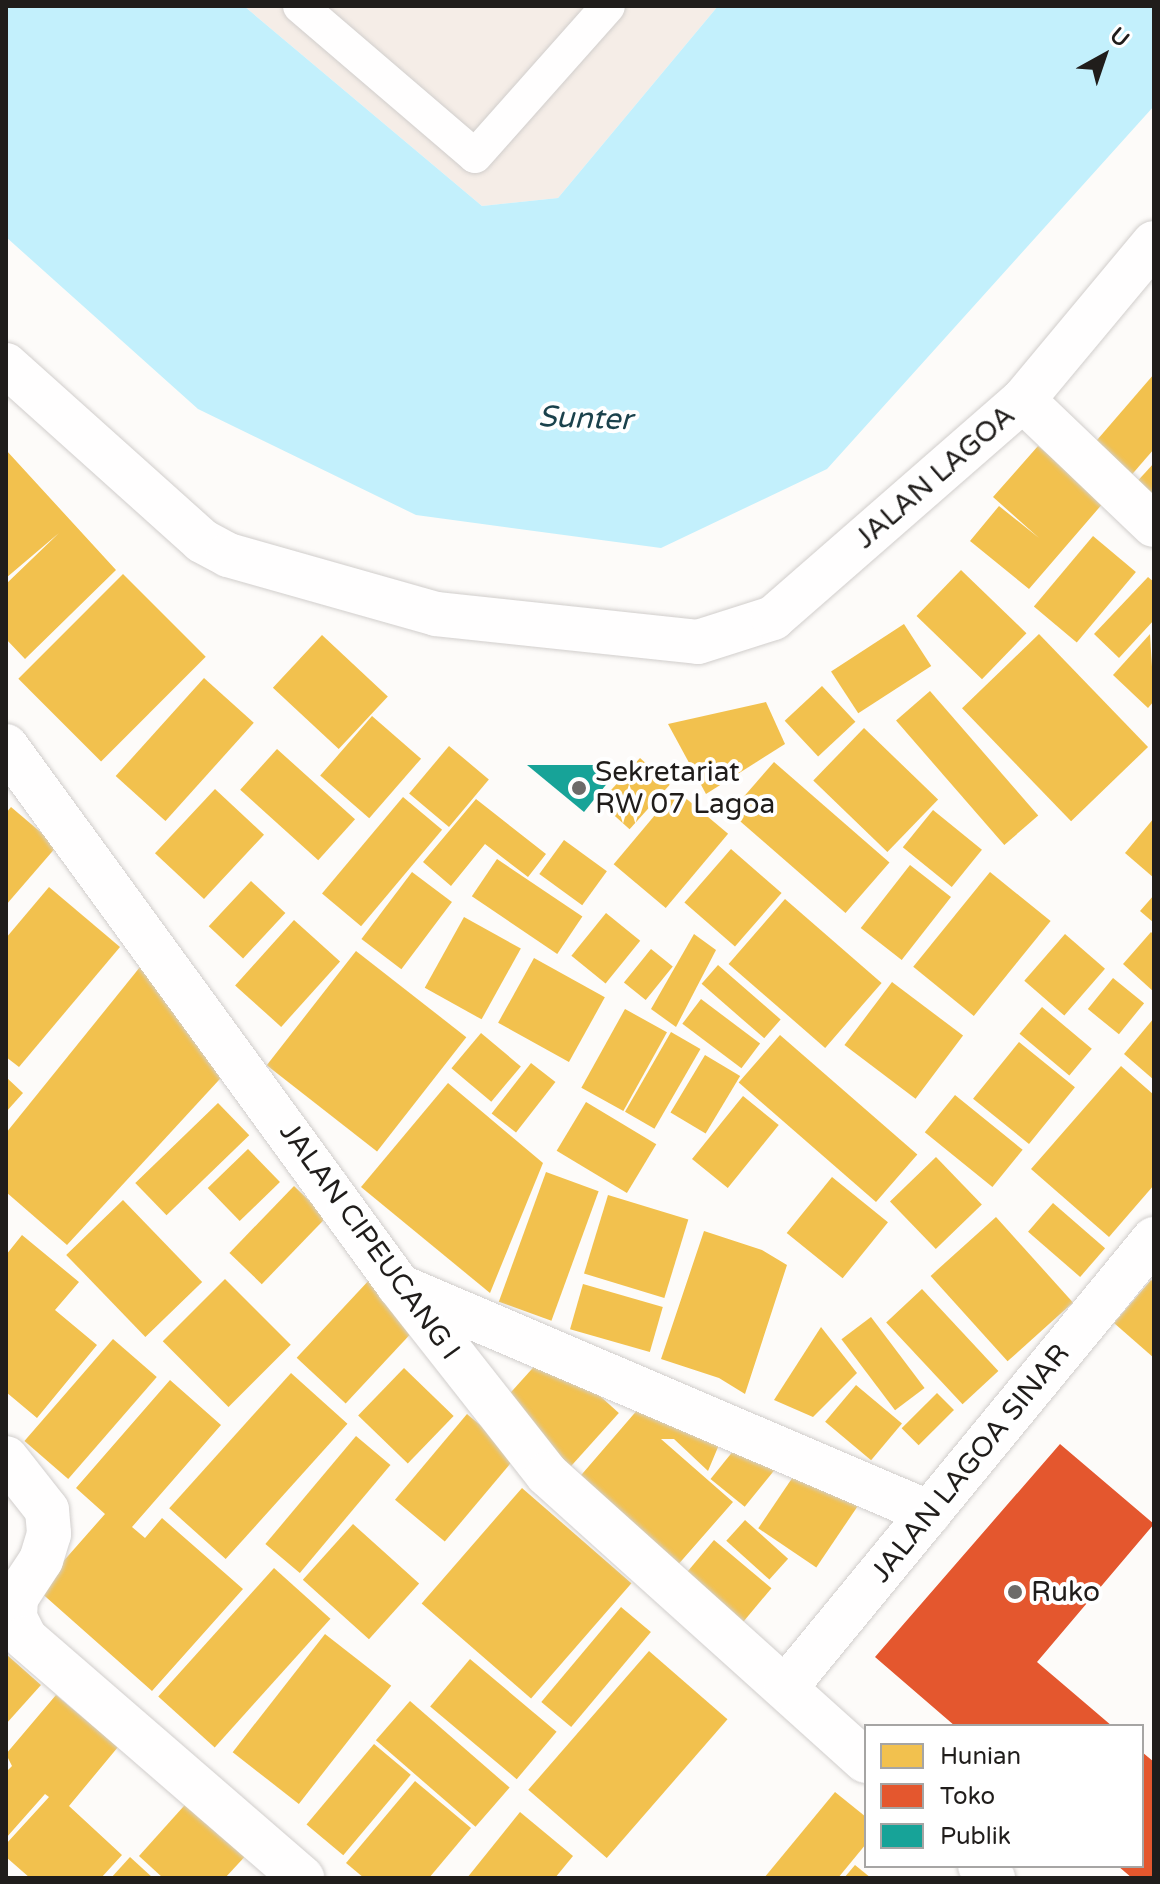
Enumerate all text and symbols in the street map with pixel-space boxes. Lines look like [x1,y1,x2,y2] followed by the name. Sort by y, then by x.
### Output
[1064,16,1144,96] north arrow
[1105,22,1134,53] text: U
[537,399,633,439] water label: Sunter
[848,399,1022,555] street label: JALAN LAGOA
[595,755,775,821] place label: Sekretariat RW 07 Lagoa
[570,779,588,797] marker: Sekretariat RW 07 Lagoa
[273,1116,467,1366] street label: JALAN CIPEUCANG I
[864,1337,1076,1589] street label: JALAN LAGOA SINAR
[1031,1575,1100,1609] place label: Ruko
[1006,1583,1024,1601] marker: Ruko
[864,1724,1144,1868] legend
[940,1742,1021,1771] text: Hunian
[940,1782,995,1811] text: Toko
[940,1822,1011,1851] text: Publik

